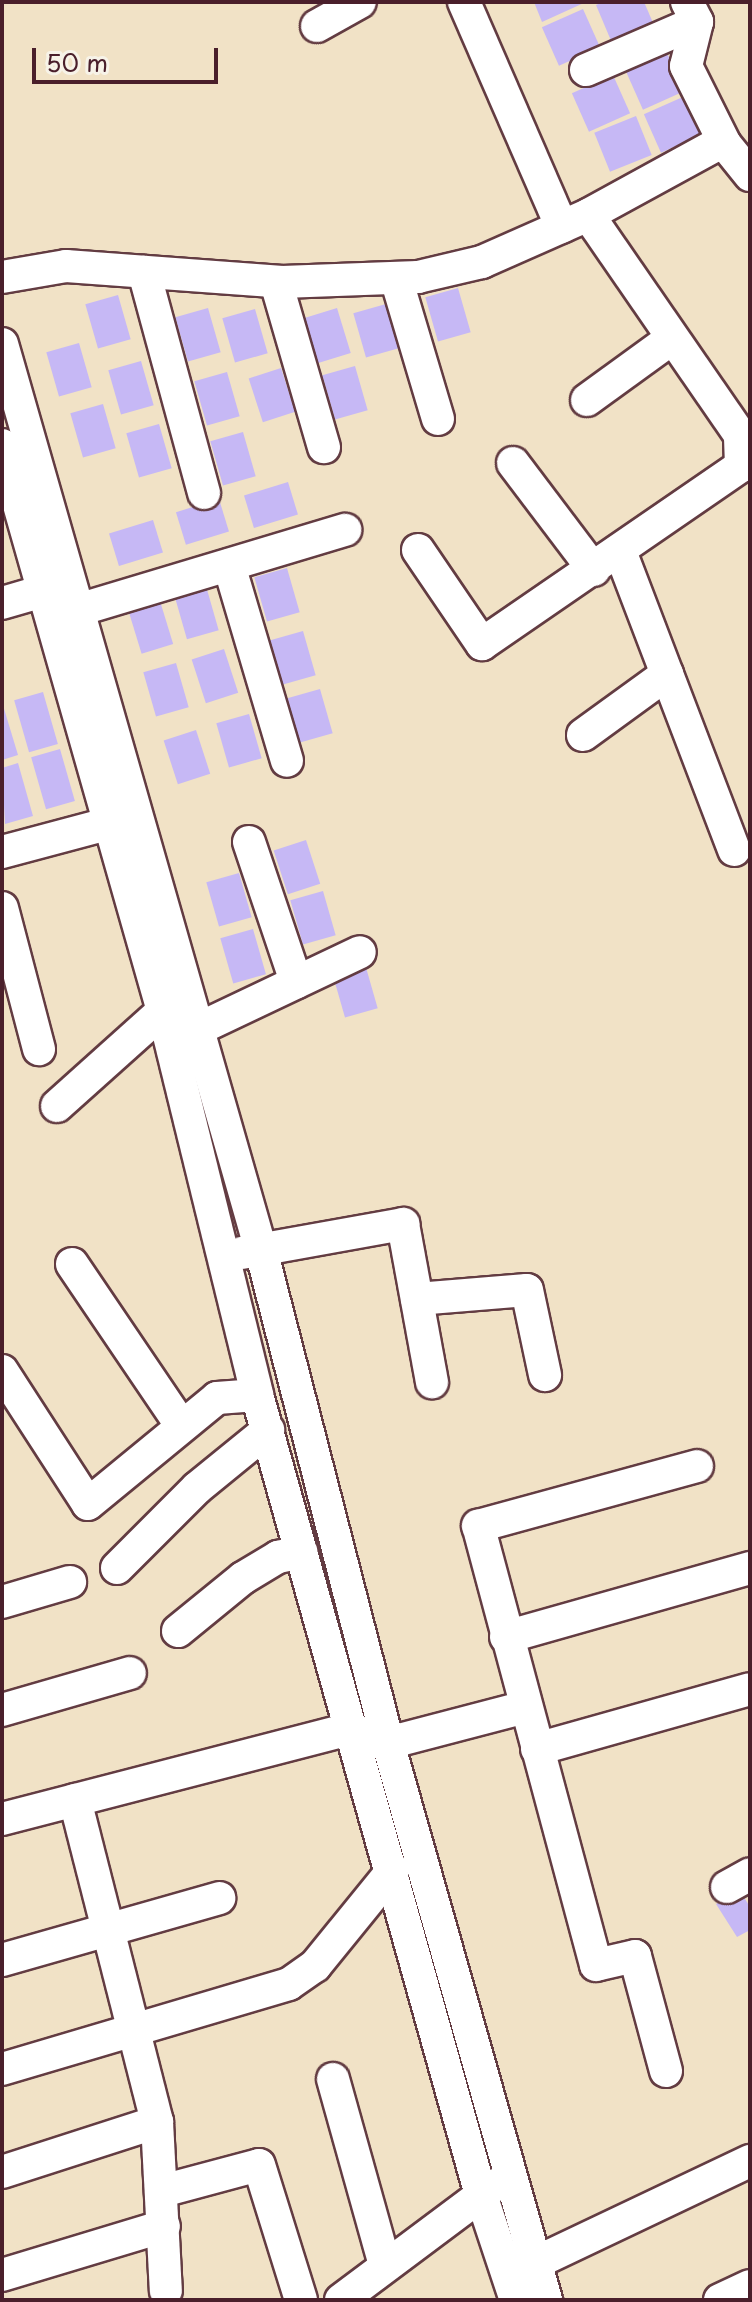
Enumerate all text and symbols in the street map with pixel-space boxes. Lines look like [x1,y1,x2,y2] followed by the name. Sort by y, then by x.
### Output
[36,32,222,82] scale bar
[46,44,108,80] text: 50 m

